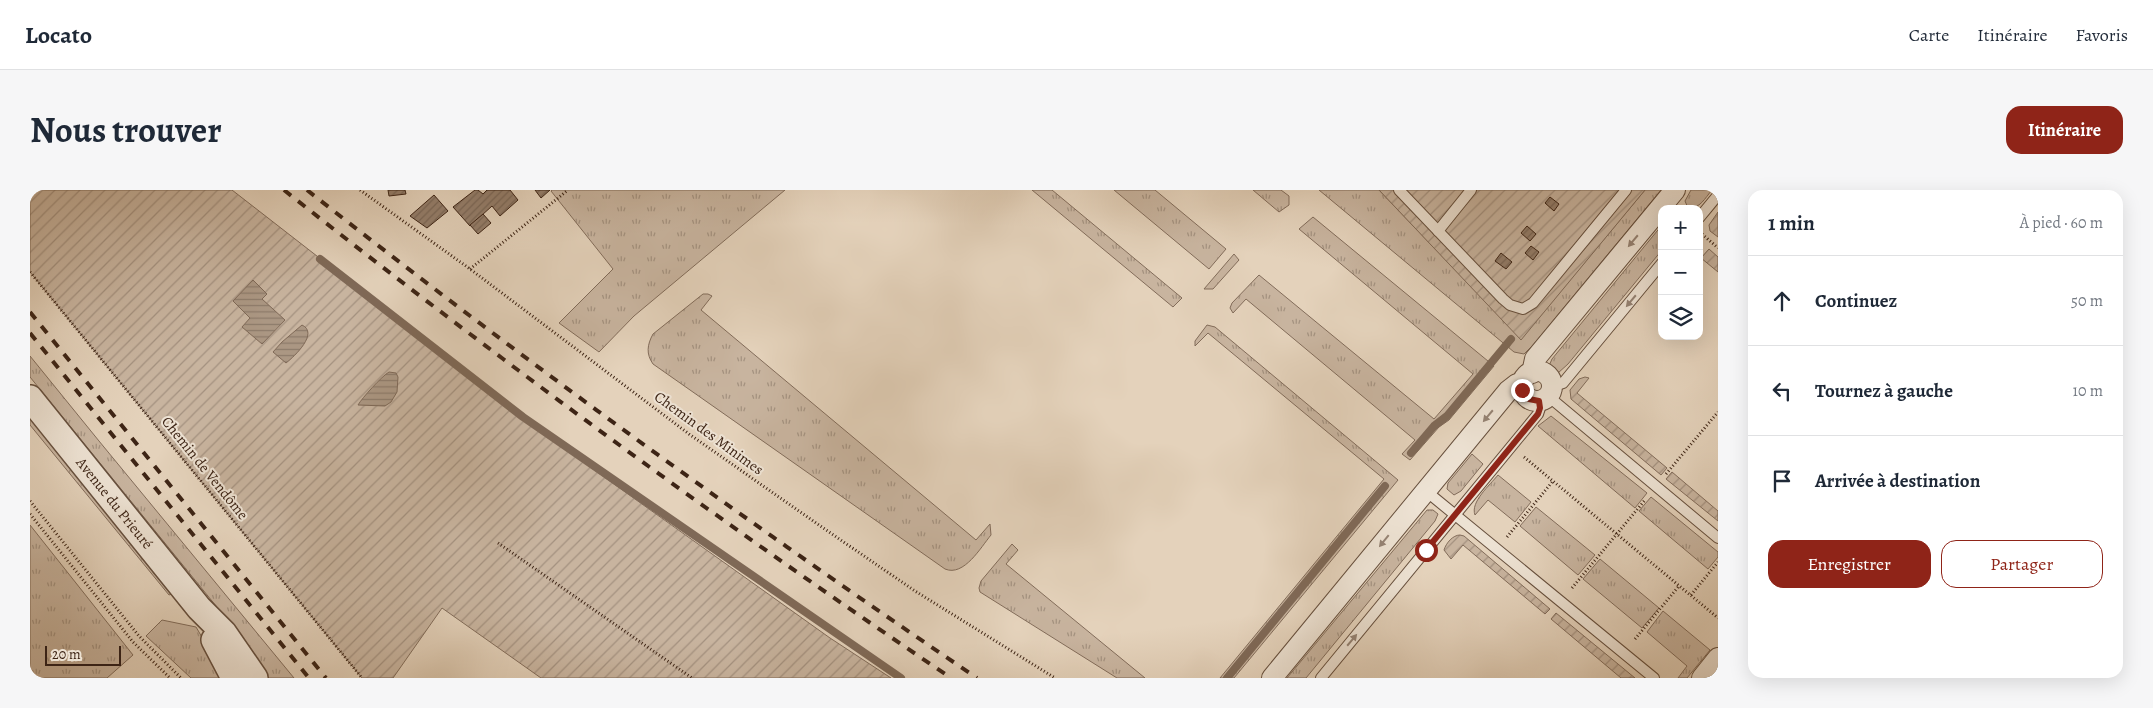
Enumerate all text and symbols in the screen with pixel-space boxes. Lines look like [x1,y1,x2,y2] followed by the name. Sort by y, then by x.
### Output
[25,19,92,51] text: Locato
[1909,23,1949,47] text: Carte
[1977,23,2048,47] text: Itinéraire
[2076,23,2128,47] text: Favoris
[30,106,222,154] text: Nous trouver
[2006,106,2123,154] button: Itinéraire
[1658,205,1703,340] map controls
[1658,205,1703,250] button: +
[1768,209,1815,237] text: 1 min
[2020,212,2103,234] text: À pied · 60 m
[1628,234,1639,247] one-way arrow
[1658,250,1703,295] button: −
[1768,287,1796,315] icon: ahead
[1815,288,1897,314] text: Continuez
[2071,290,2103,312] text: 50 m
[1625,294,1636,307] one-way arrow
[1658,295,1703,340] button: layers
[1768,377,1796,405] icon: left
[1815,378,1953,404] text: Tournez à gauche
[1511,379,1534,402] route end
[2073,380,2103,402] text: 10 m
[650,387,768,479] street label: Chemin des Minimes
[1482,409,1493,422] one-way arrow
[157,412,253,524] street label: Chemin de Vendôme
[71,452,158,553] street label: Avenue du Prieuré
[1768,467,1796,495] icon: arrive
[1815,468,1980,494] text: Arrivée à destination
[1379,535,1390,548] one-way arrow
[1415,539,1438,562] route start
[1768,540,1931,588] button: Enregistrer
[1941,540,2103,588] button: Partager
[1346,634,1357,647] one-way arrow
[45,643,121,666] scale bar
[52,645,81,664] text: 20 m

